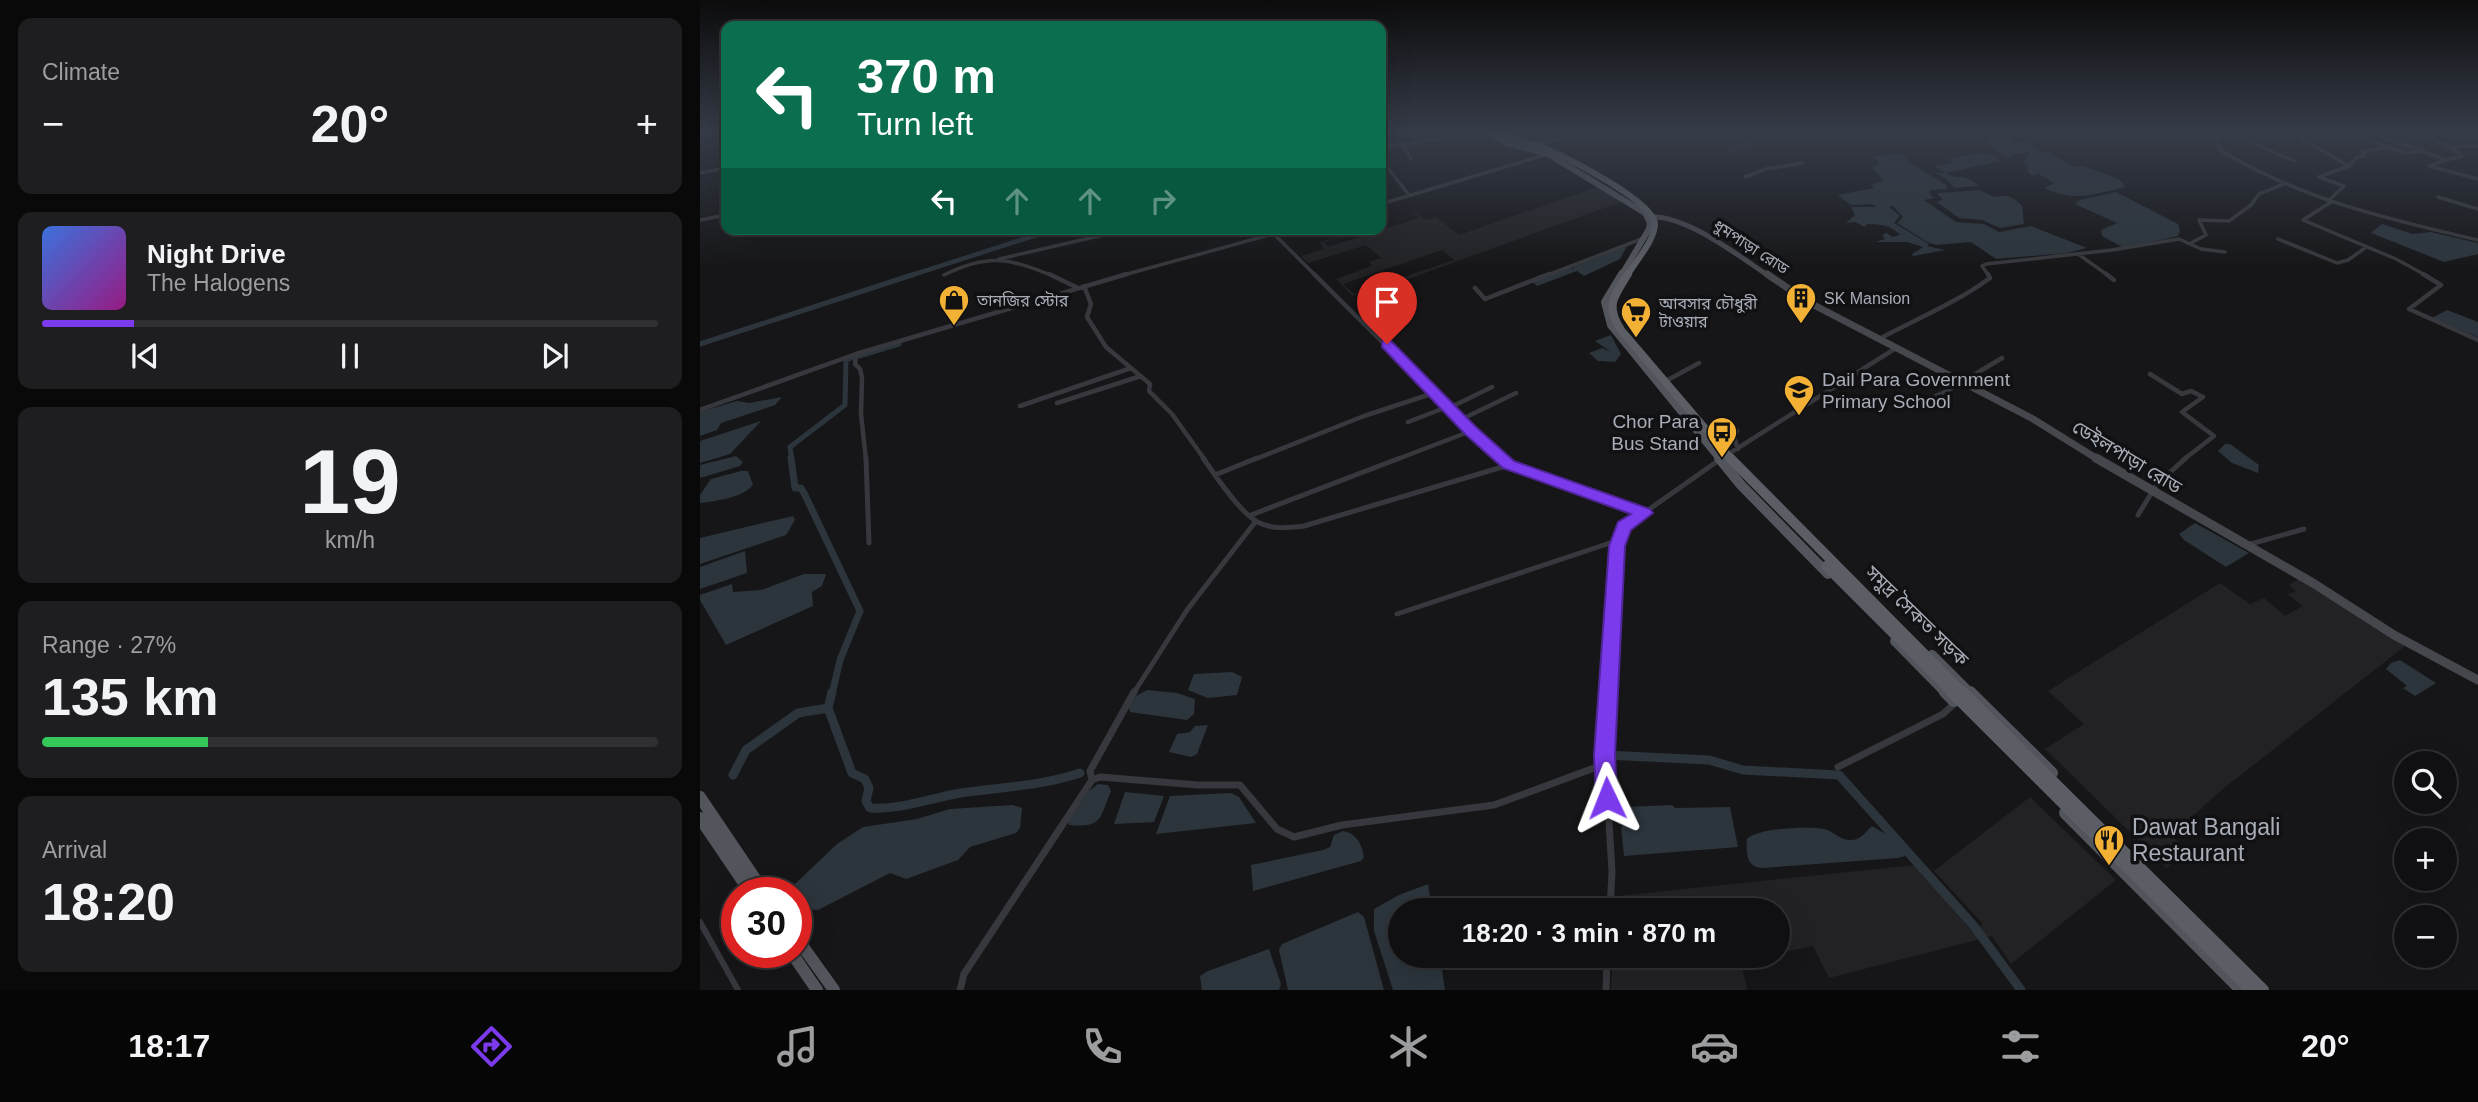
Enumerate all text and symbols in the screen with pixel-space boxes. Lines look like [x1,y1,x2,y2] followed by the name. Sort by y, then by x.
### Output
[742,49,833,140] icon: left
[857,49,996,103] text: 370 m
[42,59,120,85] text: Climate
[311,95,389,153] text: 20°
[42,103,64,145] text: −
[636,103,658,145] text: +
[857,106,973,142] text: Turn left
[925,182,963,220] icon: left
[998,182,1036,220] icon: ahead
[1071,182,1109,220] icon: ahead
[1144,182,1182,220] icon: right
[1710,216,1792,279] street label: ধুমপাড়া রোড
[147,239,286,269] text: Night Drive
[147,270,290,296] text: The Halogens
[1357,272,1417,344] pin
[1784,281,1818,325] building icon: SK Mansion
[937,283,971,327] shop icon: তানজির স্টোর
[1368,283,1406,321] icon: arrive
[1824,290,1910,307] place label: SK Mansion
[976,291,1069,309] place label: তানজির স্টোর
[1658,294,1758,330] place label: আবসার চৌধুরী টাওয়ার
[1619,295,1653,339] supermarket icon: আবসার চৌধুরী টাওয়ার
[126,337,164,375] icon: previous
[331,337,369,375] icon: pause
[536,337,574,375] icon: next
[1822,369,2011,412] place label: Dail Para Government Primary School
[1782,373,1816,417] school or university icon: Dail Para Government Primary School
[1611,411,1699,454] place label: Chor Para Bus Stand
[1705,415,1739,459] bus stop icon: Chor Para Bus Stand
[2069,415,2186,498] street label: ডেইলপাড়া রোড
[299,431,401,532] text: 19
[325,527,375,553] text: km/h
[1860,560,1974,671] street label: সমুদ্র সৈকত সড়ক
[42,632,176,658] text: Range · 27%
[42,668,218,726] text: 135 km
[2394,751,2457,968] map controls
[2394,751,2457,814] button: search
[1570,761,1644,835] position arrow
[2132,814,2280,866] place label: Dawat Bangali Restaurant
[2092,823,2126,867] restaurant icon: Dawat Bangali Restaurant
[2394,828,2457,891] button: +
[42,837,107,863] text: Arrival
[42,873,175,931] text: 18:20
[721,877,812,968] speed limit sign: 30
[2394,905,2457,968] button: −
[1462,918,1716,948] text: 18:20 · 3 min · 870 m
[467,1022,516,1071] icon: directions
[773,1022,822,1071] icon: music
[1078,1022,1127,1071] icon: phone
[1384,1022,1433,1071] icon: climate
[1690,1022,1739,1071] icon: car
[1996,1022,2045,1071] icon: filters
[128,1028,210,1064] text: 18:17
[2301,1028,2350,1064] text: 20°

